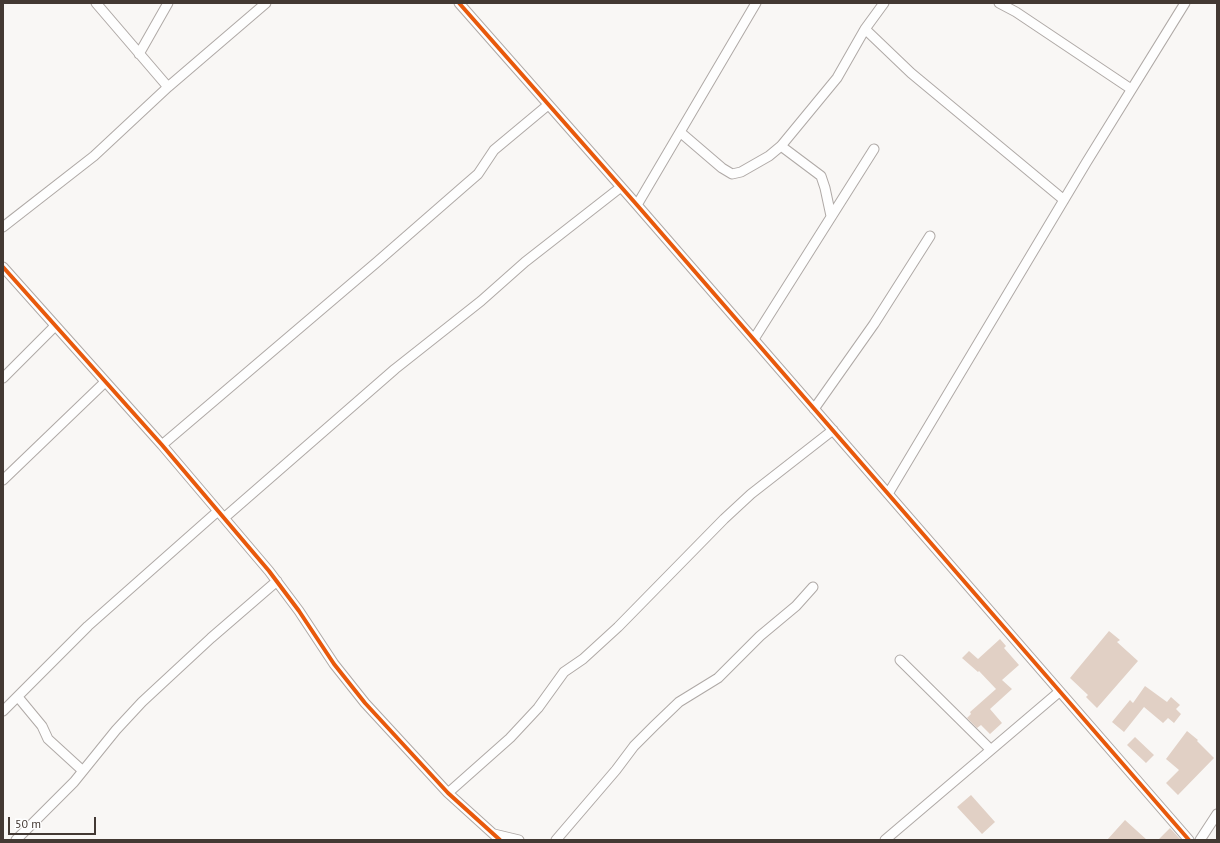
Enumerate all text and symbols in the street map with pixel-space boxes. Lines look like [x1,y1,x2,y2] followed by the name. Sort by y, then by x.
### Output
[10,809,98,835] scale bar
[15,816,41,831] text: 50 m

